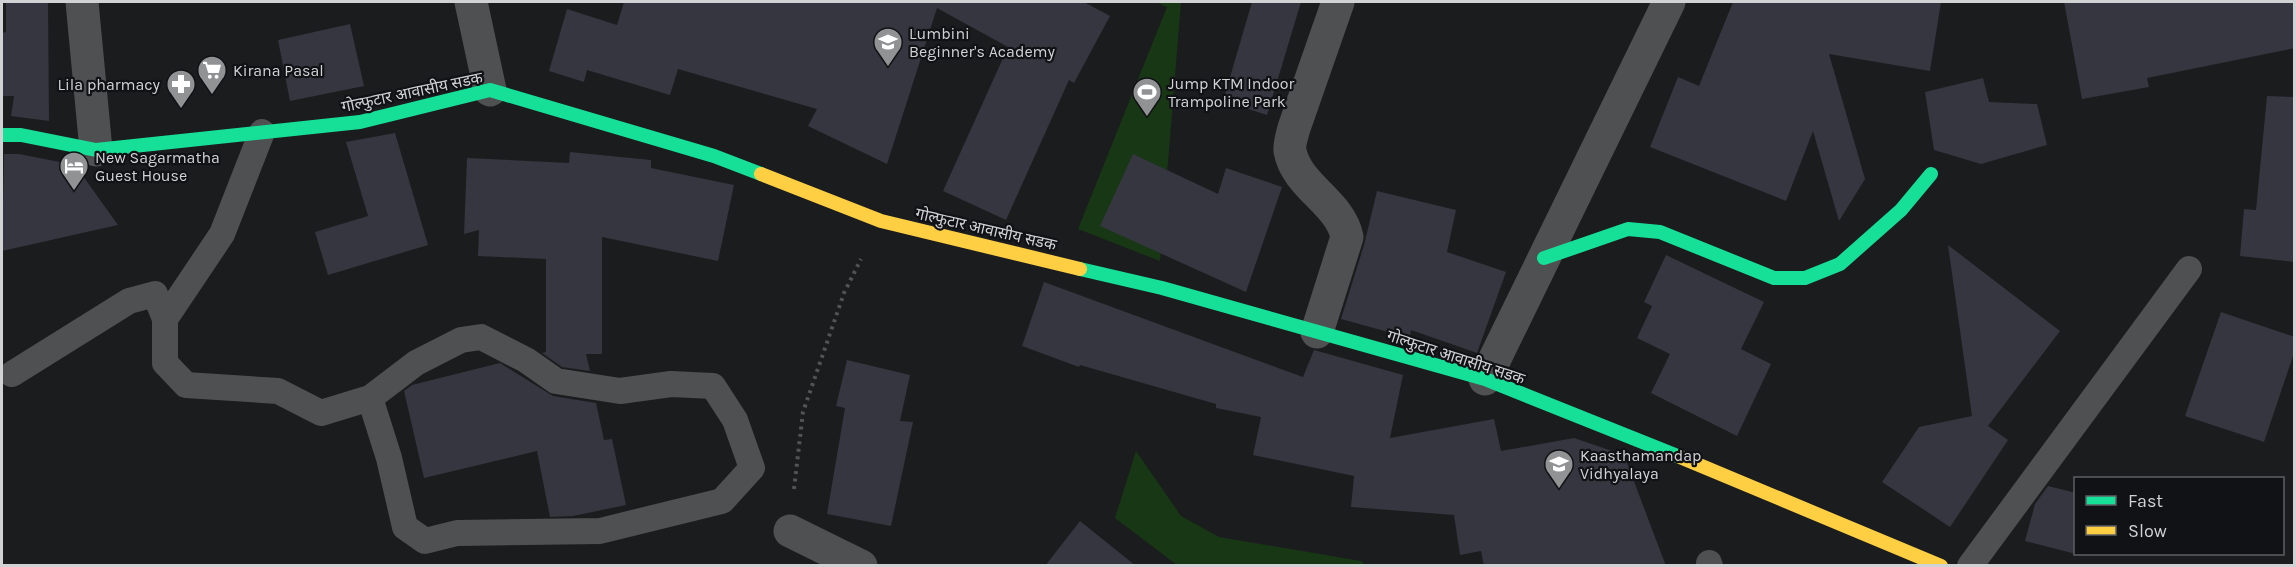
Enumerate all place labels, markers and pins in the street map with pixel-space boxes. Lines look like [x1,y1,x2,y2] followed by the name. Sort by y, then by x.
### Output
[909,24,1056,61] place label: Lumbini Beginner's Academy
[872,26,904,68] school or university icon: Lumbini Beginner's Academy
[196,54,228,96] supermarket icon: Kirana Pasal
[233,61,324,80] place label: Kirana Pasal
[165,68,197,110] pharmacy icon: Lila pharmacy
[1168,74,1294,111] place label: Jump KTM Indoor Trampoline Park
[58,75,161,94] place label: Lila pharmacy
[1131,76,1163,118] sports icon: Jump KTM Indoor Trampoline Park
[95,148,220,185] place label: New Sagarmatha Guest House
[58,150,90,192] hotel icon: New Sagarmatha Guest House
[1580,446,1701,483] place label: Kaasthamandap Vidhyalaya
[1543,448,1575,490] school or university icon: Kaasthamandap Vidhyalaya

